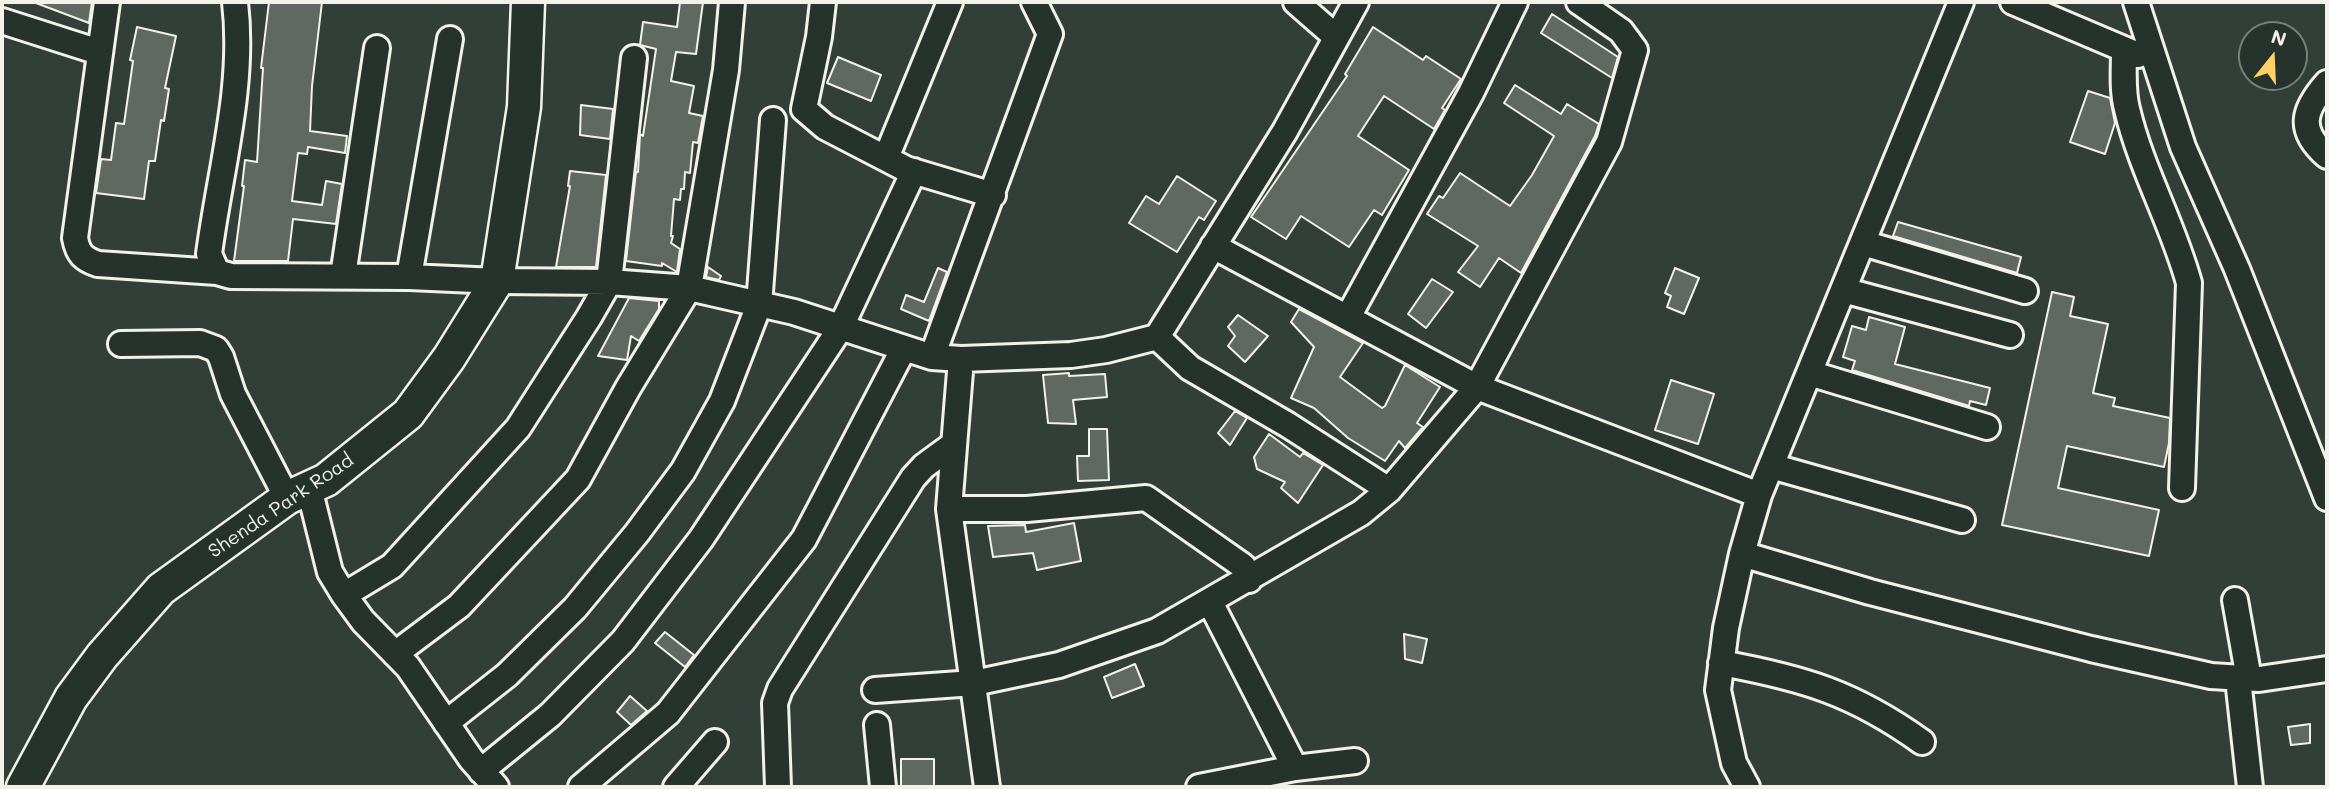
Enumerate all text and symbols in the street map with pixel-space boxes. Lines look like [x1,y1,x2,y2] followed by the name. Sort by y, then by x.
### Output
[2238,21,2308,91] north arrow
[2268,23,2290,52] text: N
[204,449,358,563] street label: Shenda Park Road

